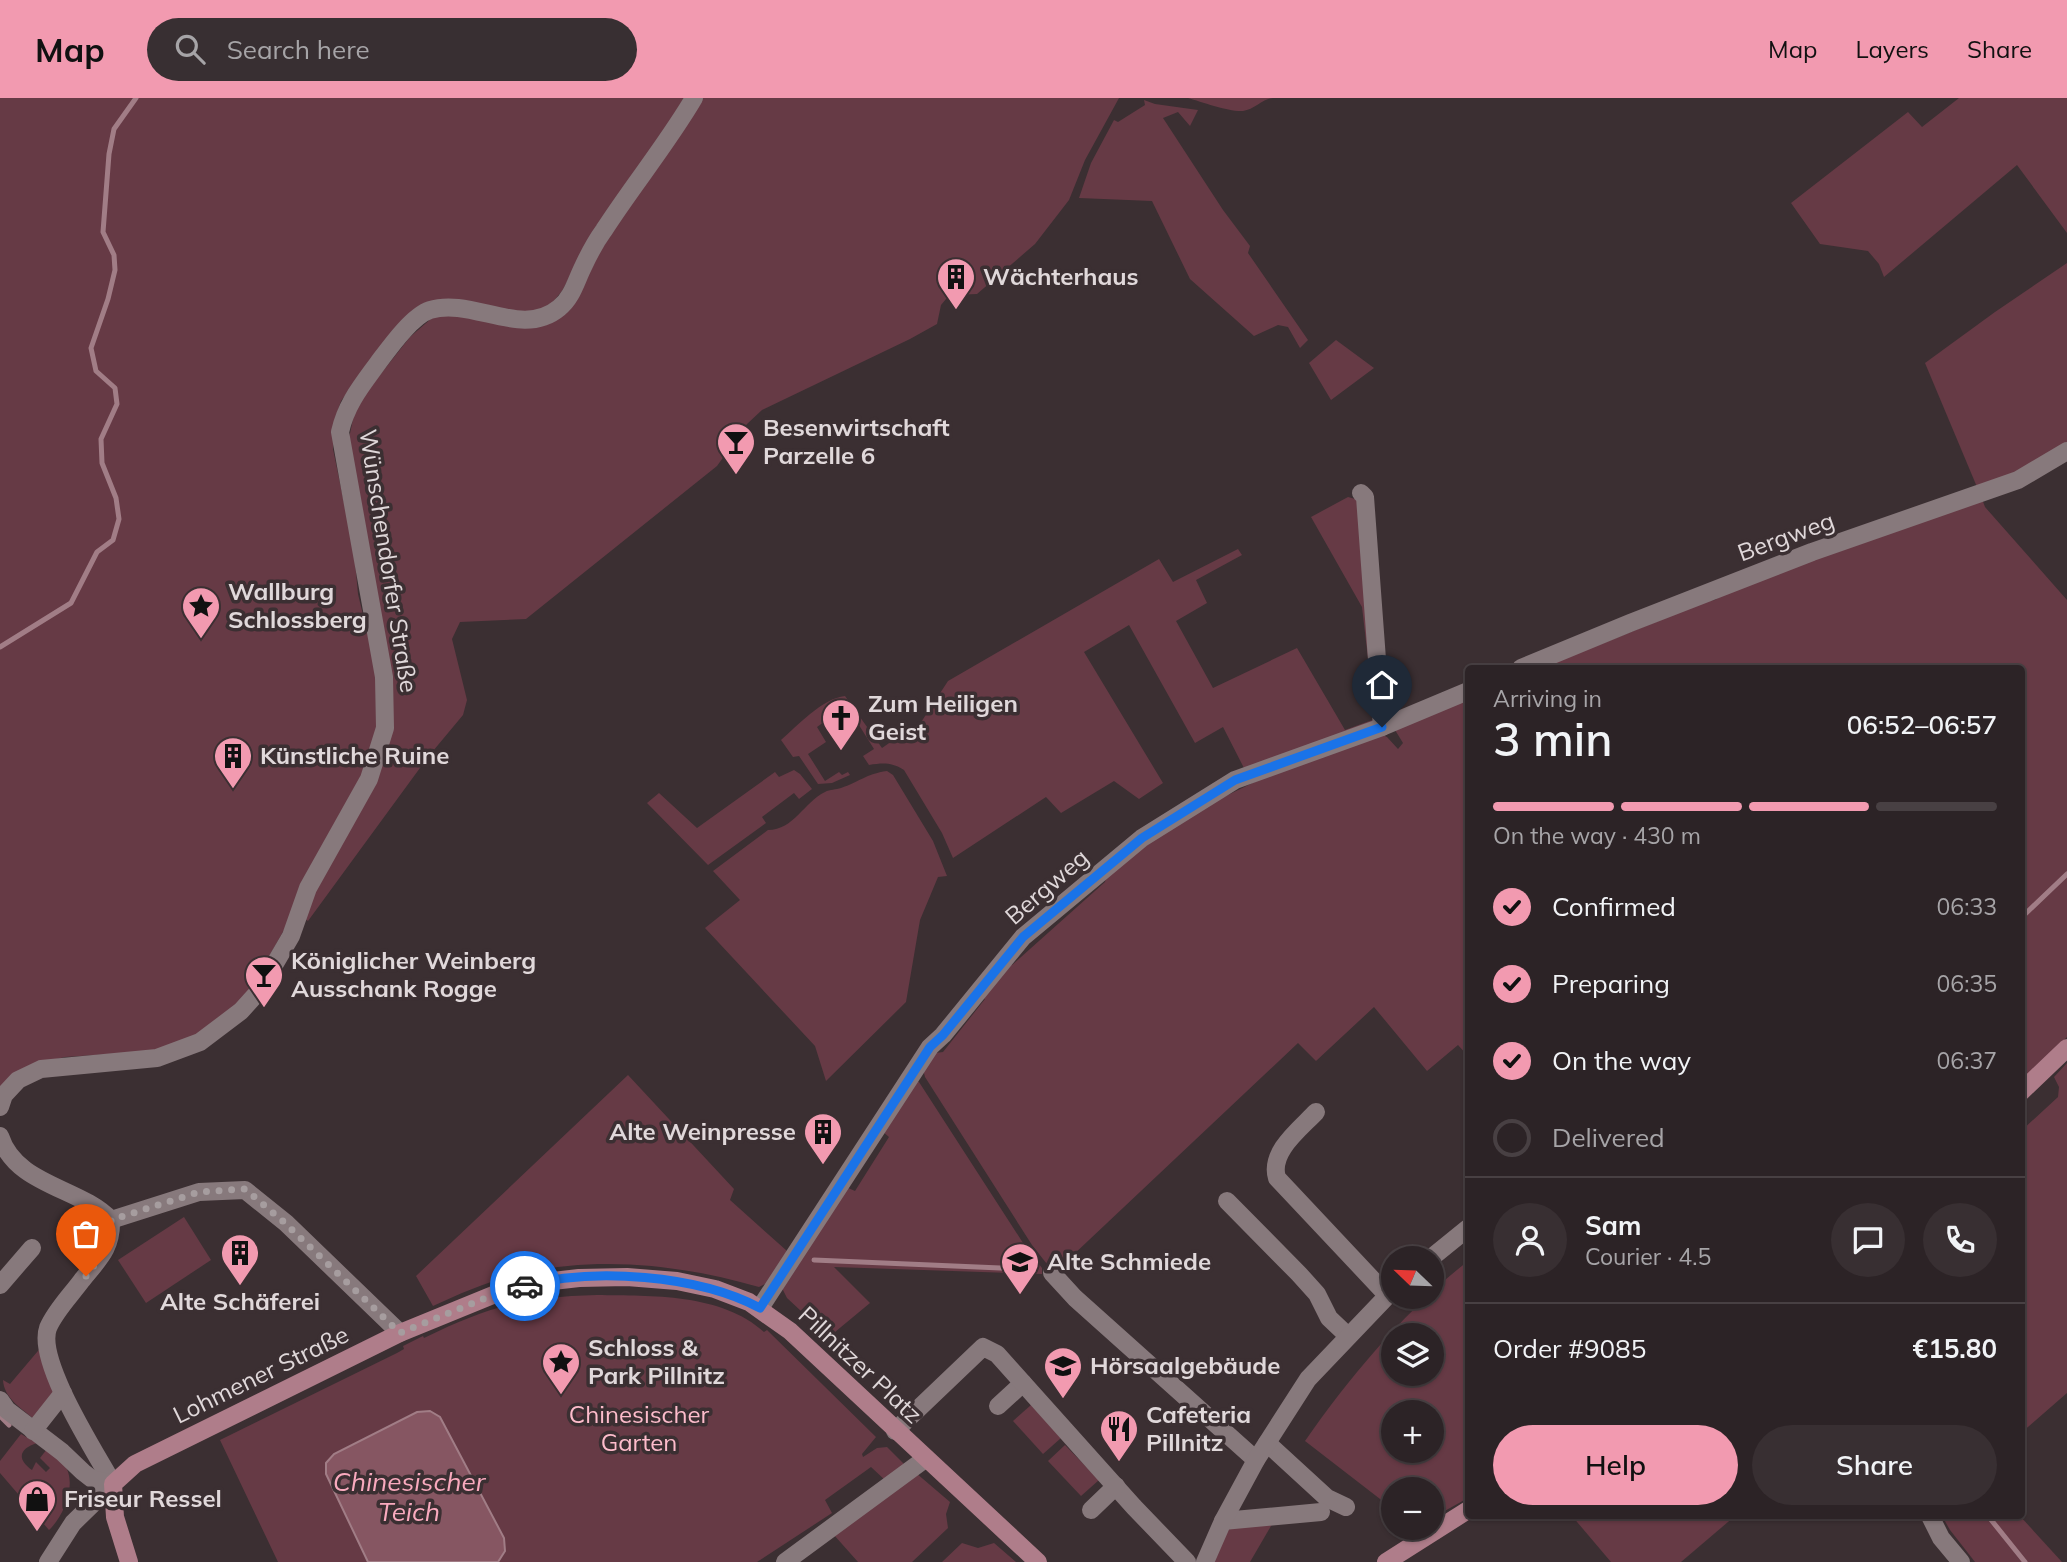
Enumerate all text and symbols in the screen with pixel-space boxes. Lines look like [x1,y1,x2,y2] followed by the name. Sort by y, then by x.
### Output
[147,18,637,81] search box
[35,29,105,70] text: Map
[171,30,209,68] icon: search
[227,33,370,66] text: Search here
[1768,34,1817,64] text: Map
[1855,34,1929,64] text: Layers
[1967,34,2032,64] text: Share
[935,256,977,311] building icon: Wächterhaus
[983,261,1139,291] place label: Wächterhaus
[763,412,950,470] place label: Besenwirtschaft Parzelle 6
[715,421,757,476] bar icon: Besenwirtschaft Parzelle 6
[353,427,425,695] street label: Wünschendorfer Straße
[1733,505,1838,567] street label: Bergweg
[228,576,367,634] place label: Wallburg Schlossberg
[180,585,222,640] place icon: Wallburg Schlossberg
[1352,655,1412,727] pin
[1363,666,1401,704] icon: home
[1493,684,1602,713] text: Arriving in
[868,688,1018,746] place label: Zum Heiligen Geist
[820,697,862,752] church icon: Zum Heiligen Geist
[1847,708,1997,741] text: 06:52–06:57
[1493,710,1612,768] text: 3 min
[212,735,254,790] building icon: Künstliche Ruine
[260,740,449,770] place label: Künstliche Ruine
[1493,821,1701,850] text: On the way · 430 m
[999,842,1094,931] street label: Bergweg
[1493,888,1531,926] icon: check
[1552,890,1676,923] text: Confirmed
[1937,892,1997,921] text: 06:33
[291,945,536,1003] place label: Königlicher Weinberg Ausschank Rogge
[243,954,285,1009] bar icon: Königlicher Weinberg Ausschank Rogge
[1493,965,1531,1003] icon: check
[1552,967,1670,1000] text: Preparing
[1937,969,1997,998] text: 06:35
[1493,1042,1531,1080] icon: check
[1552,1044,1691,1077] text: On the way
[1937,1046,1997,1075] text: 06:37
[802,1111,844,1166] building icon: Alte Weinpresse
[609,1116,796,1146] place label: Alte Weinpresse
[1552,1121,1665,1154] text: Delivered
[1493,1203,1567,1277] button: person
[1831,1203,1905,1277] button: chat
[1923,1203,1997,1277] button: phone
[56,1204,116,1276] pin
[1585,1209,1641,1242] text: Sam
[67,1215,105,1253] icon: bag
[219,1232,261,1287] building icon: Alte Schäferei
[999,1241,1041,1296] school or university icon: Alte Schmiede
[1585,1242,1711,1271] text: Courier · 4.5
[1047,1246,1211,1276] place label: Alte Schmiede
[1381,1246,1444,1309] north arrow
[1381,1246,1444,1540] map controls
[490,1251,560,1321] courier
[506,1267,544,1305] icon: car
[160,1286,320,1316] place label: Alte Schäferei
[793,1299,929,1429] street label: Pillnitzer Platz
[168,1319,353,1430] street label: Lohmener Straße
[1381,1323,1444,1386] button: layers
[588,1332,725,1390] place label: Schloss & Park Pillnitz
[1493,1332,1646,1365] text: Order #9085
[1913,1332,1997,1365] text: €15.80
[540,1341,582,1396] place icon: Schloss & Park Pillnitz
[1042,1345,1084,1400] school or university icon: Hörsaalgebäude
[1090,1350,1280,1380] place label: Hörsaalgebäude
[569,1399,710,1457] park label: Chinesischer Garten
[1146,1399,1251,1457] place label: Cafeteria Pillnitz
[1381,1400,1444,1463] button: +
[1098,1408,1140,1463] restaurant icon: Cafeteria Pillnitz
[1493,1425,1738,1505] button: Help
[1752,1425,1997,1505] button: Share
[333,1465,487,1528] water label: Chinesischer Teich
[1381,1477,1444,1540] button: −
[16,1478,58,1533] shop icon: Friseur Ressel
[64,1483,222,1513] place label: Friseur Ressel

